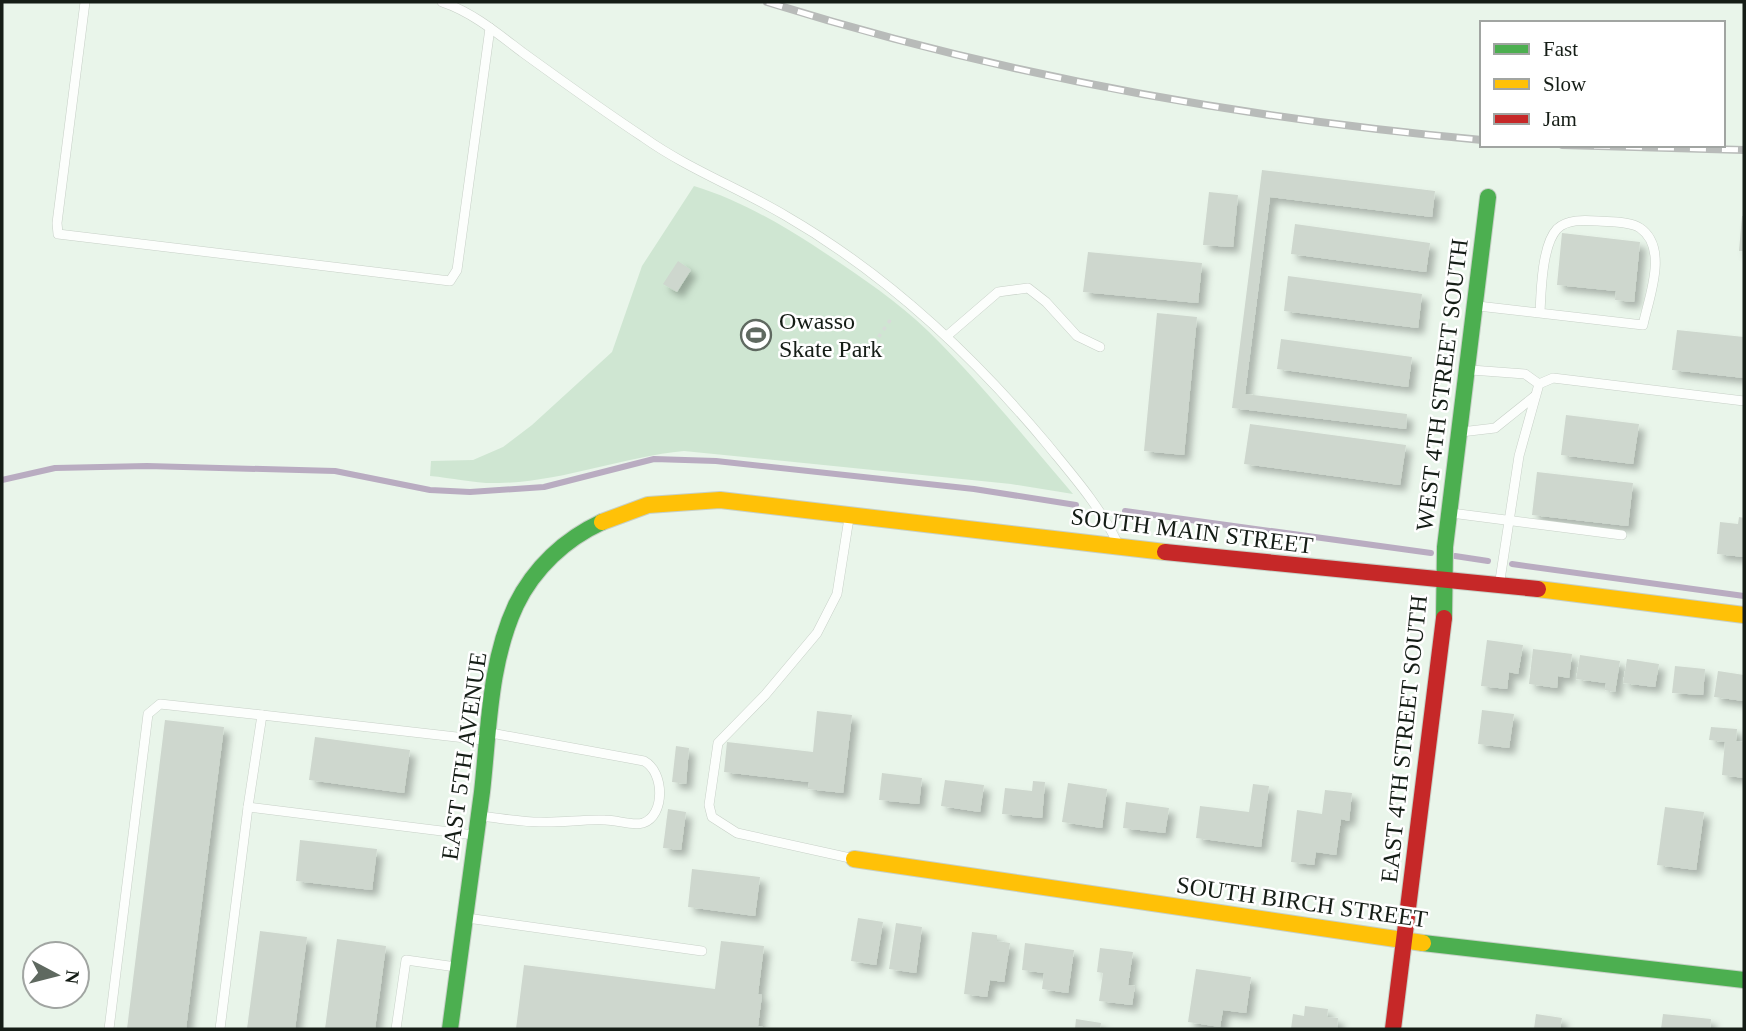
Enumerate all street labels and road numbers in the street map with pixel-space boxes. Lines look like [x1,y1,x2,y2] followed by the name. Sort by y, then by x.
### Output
[1411,237,1473,533] street label: WEST 4TH STREET SOUTH
[1069,503,1315,559] street label: SOUTH MAIN STREET
[1376,594,1432,884] street label: EAST 4TH STREET SOUTH
[437,650,491,862] street label: EAST 5TH AVENUE
[1175,871,1430,933] street label: SOUTH BIRCH STREET

